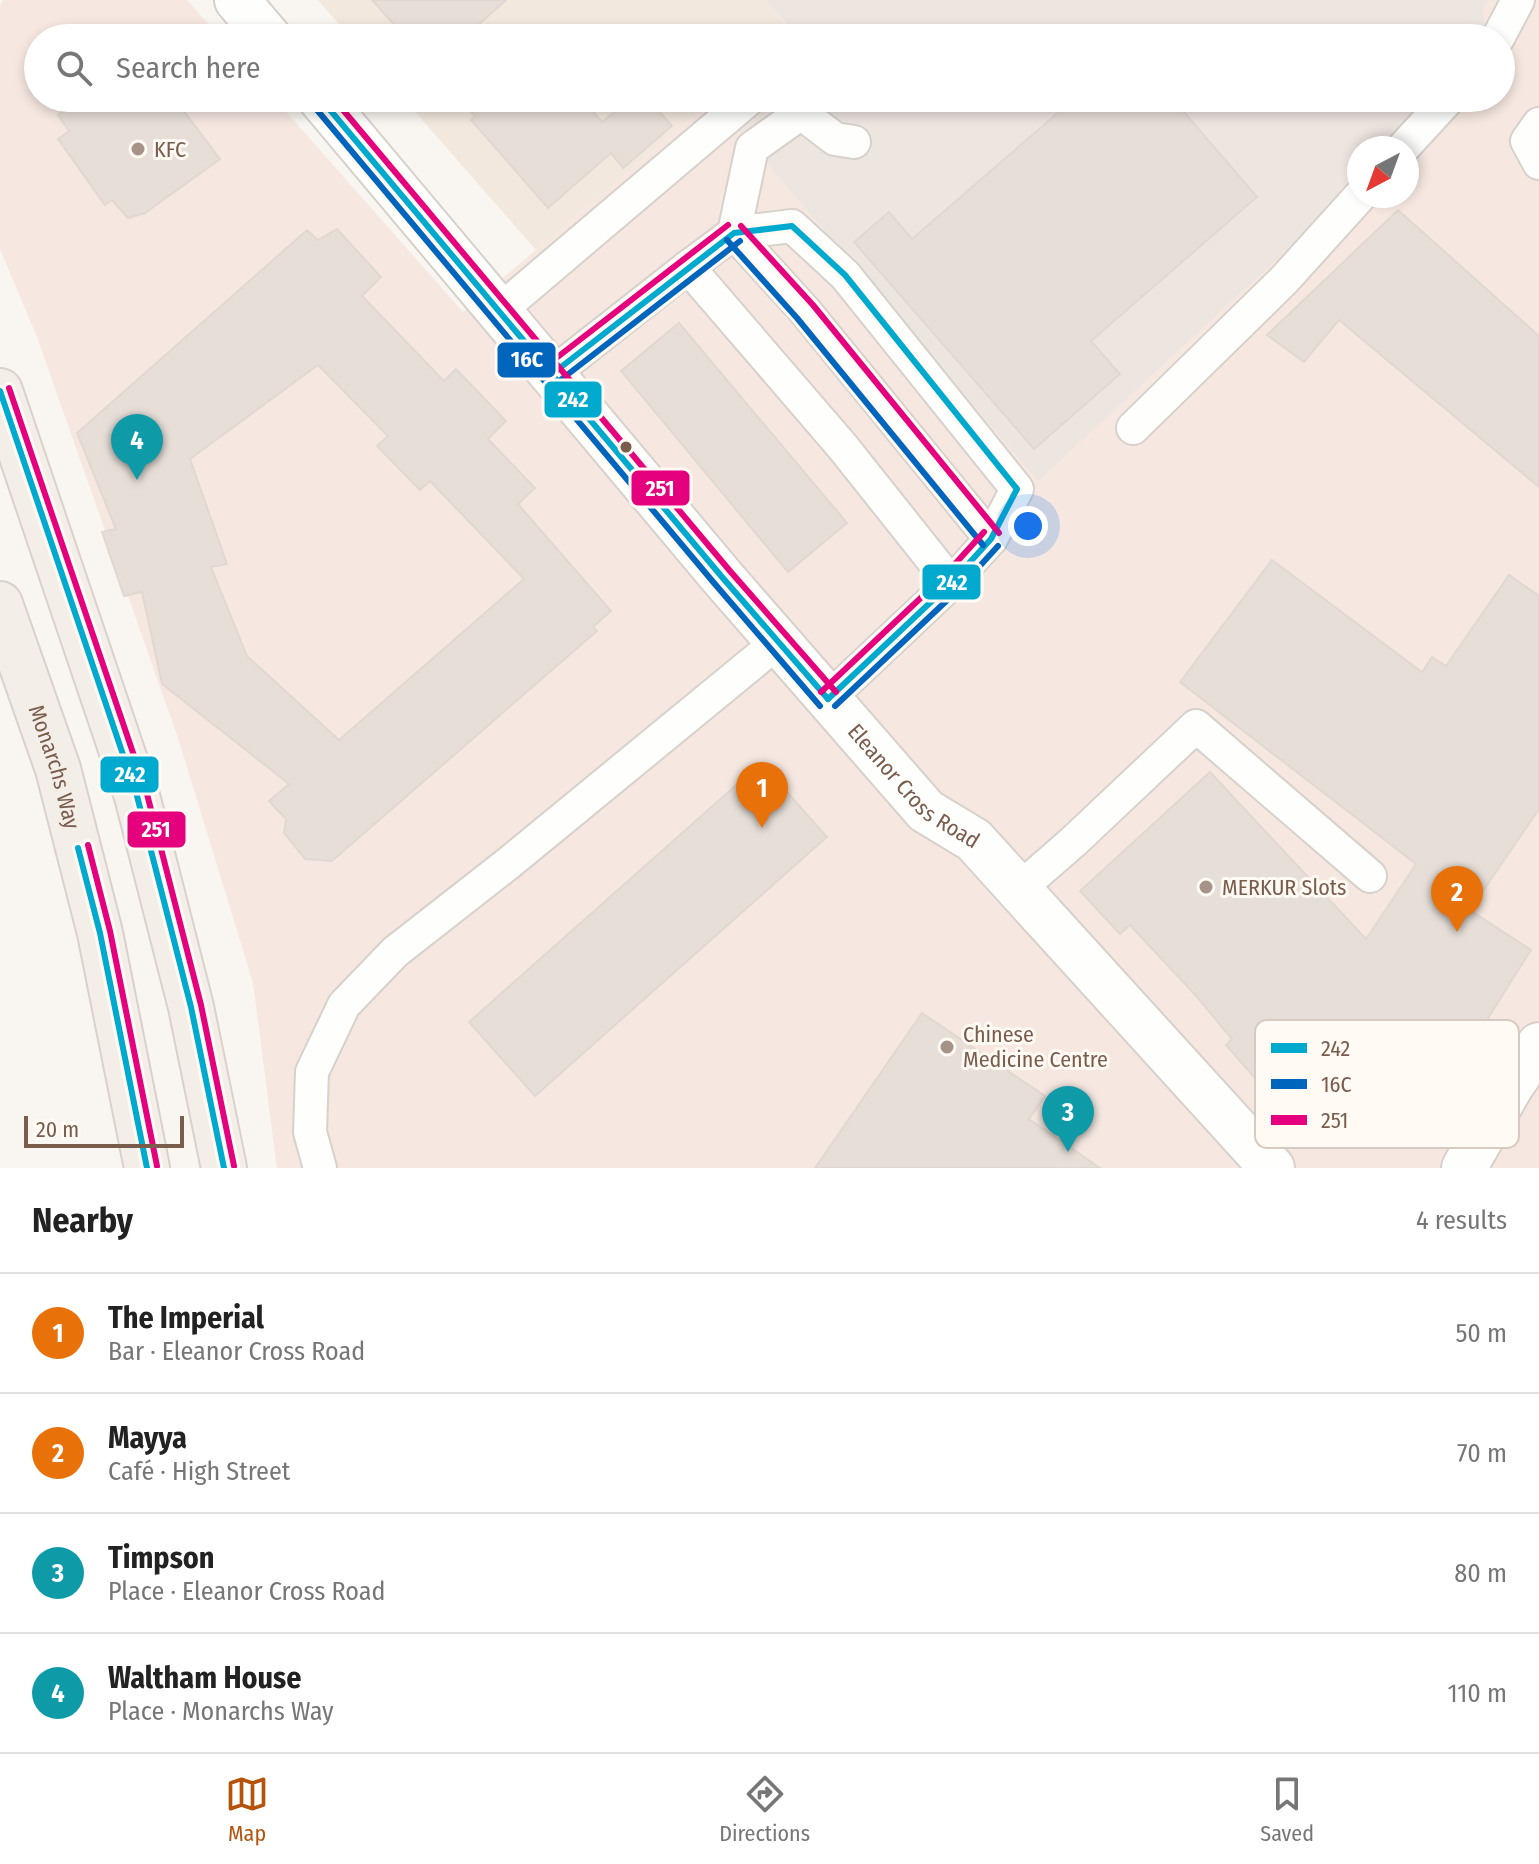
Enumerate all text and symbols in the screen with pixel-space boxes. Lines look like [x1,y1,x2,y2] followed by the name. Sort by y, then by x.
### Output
[24,24,1515,112] search box
[52,46,96,90] icon: search
[116,50,261,86] text: Search here
[154,136,186,163] place label: KFC
[1347,136,1419,208] north arrow
[129,140,147,158] marker: KFC
[496,341,557,379] line badge: 16C
[511,346,544,373] text: 16C
[543,380,603,419] line badge: 242
[557,386,589,413] text: 242
[111,414,163,480] pin: 4
[618,439,634,455] unlabelled marker
[630,469,691,507] line badge: 251
[644,475,675,502] text: 251
[1008,506,1048,546] your location
[921,563,982,601] line badge: 242
[936,569,968,596] text: 242
[23,701,86,832] street label: Monarchs Way
[842,718,985,854] street label: Eleanor Cross Road
[99,755,160,794] line badge: 242
[114,761,146,788] text: 242
[736,762,788,828] pin: 1
[126,810,187,849] line badge: 251
[140,816,171,843] text: 251
[1431,866,1483,932] pin: 2
[1222,874,1346,901] place label: MERKUR Slots
[1197,878,1215,896] marker: MERKUR Slots
[1255,1020,1519,1148] legend
[963,1021,1108,1073] place label: Chinese Medicine Centre
[1321,1035,1350,1062] text: 242
[938,1038,956,1056] marker: Chinese Medicine Centre
[1321,1071,1352,1098] text: 16C
[1042,1086,1094,1152] pin: 3
[1321,1107,1348,1134] text: 251
[24,1112,184,1148] scale bar
[36,1116,79,1143] text: 20 m
[32,1200,133,1241] text: Nearby
[1416,1205,1507,1236] text: 4 results
[108,1300,264,1336] text: The Imperial
[53,1318,64,1349] text: 1
[1455,1318,1507,1349] text: 50 m
[108,1336,365,1367] text: Bar · Eleanor Cross Road
[108,1420,187,1456] text: Mayya
[52,1438,64,1469] text: 2
[1457,1438,1507,1469] text: 70 m
[108,1456,290,1487] text: Café · High Street
[108,1540,215,1576] text: Timpson
[52,1558,64,1589] text: 3
[1454,1558,1507,1589] text: 80 m
[108,1576,385,1607] text: Place · Eleanor Cross Road
[108,1660,301,1696] text: Waltham House
[51,1678,65,1709] text: 4
[1447,1678,1507,1709] text: 110 m
[108,1696,334,1727] text: Place · Monarchs Way
[225,1772,269,1847] tab: Map
[719,1772,810,1847] tab: Directions
[1260,1772,1314,1847] tab: Saved

